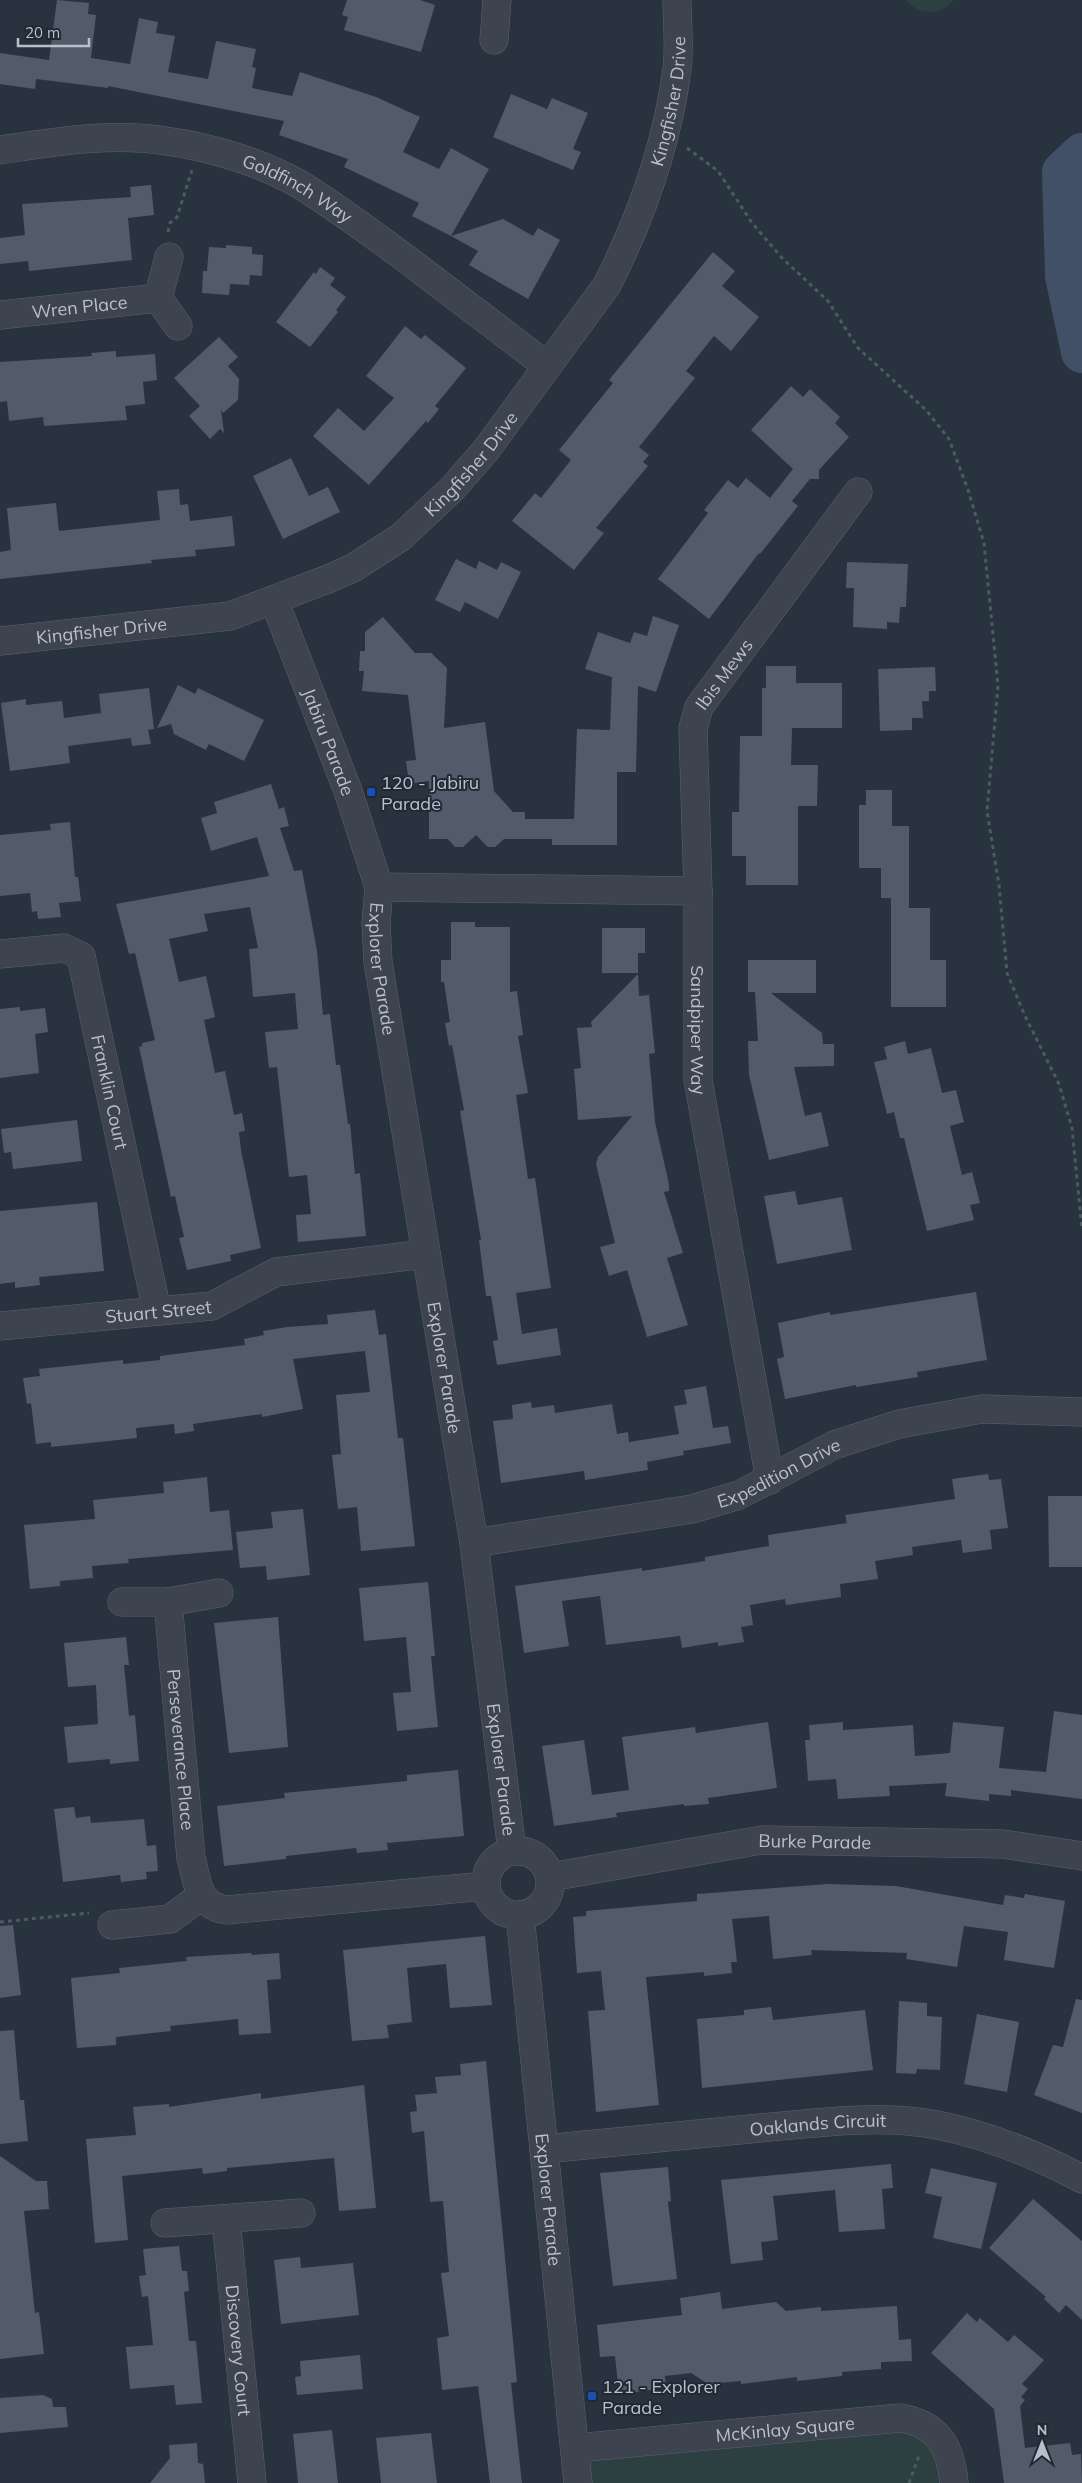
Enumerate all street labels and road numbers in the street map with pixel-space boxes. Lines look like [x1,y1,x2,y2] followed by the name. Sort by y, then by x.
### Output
[645,36,690,169] street label: Kingfisher Drive
[239,149,358,228] street label: Goldfinch Way
[31,290,128,323] street label: Wren Place
[419,407,522,521] street label: Kingfisher Drive
[35,611,168,649] street label: Kingfisher Drive
[690,634,757,714] street label: Ibis Mews
[298,685,360,799] street label: Jabiru Parade
[365,902,401,1037] street label: Explorer Parade
[687,965,712,1097] street label: Sandpiper Way
[87,1032,134,1151] street label: Franklin Court
[104,1295,212,1328] street label: Stuart Street
[423,1300,467,1435] street label: Explorer Parade
[714,1432,843,1512] street label: Expedition Drive
[163,1668,200,1831] street label: Perseverance Place
[482,1702,522,1837] street label: Explorer Parade
[758,1828,871,1853] street label: Burke Parade
[748,2108,886,2140] street label: Oaklands Circuit
[531,2132,567,2267] street label: Explorer Parade
[221,2284,257,2417] street label: Discovery Court
[715,2411,856,2447] street label: McKinlay Square

